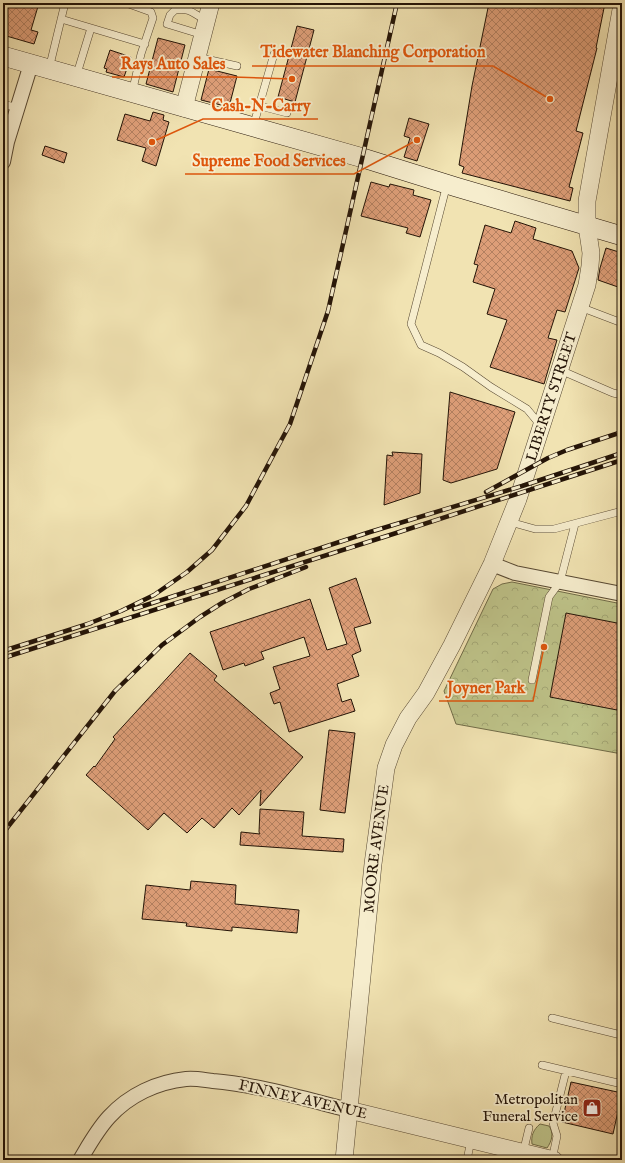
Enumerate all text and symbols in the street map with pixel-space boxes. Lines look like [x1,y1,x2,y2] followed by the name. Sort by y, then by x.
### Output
[252,38,493,66] callout: Tidewater Blanching Corporation
[260,43,486,63] text: Tidewater Blanching Corporation
[112,49,233,77] callout: Rays Auto Sales
[121,55,226,75] text: Rays Auto Sales
[203,91,318,119] callout: Cash-N-Carry
[211,97,312,117] text: Cash-N-Carry
[185,146,354,174] callout: Supreme Food Services
[192,152,346,172] text: Supreme Food Services
[522,330,581,464] street label: LIBERTY STREET
[439,673,533,701] callout: Joyner Park
[445,679,526,699] text: Joyner Park
[359,783,394,914] street label: MOORE AVENUE
[237,1075,369,1124] street label: FINNEY AVENUE
[483,1090,578,1126] place label: Metropolitan Funeral Service
[581,1097,603,1119] shop icon: Metropolitan Funeral Service

